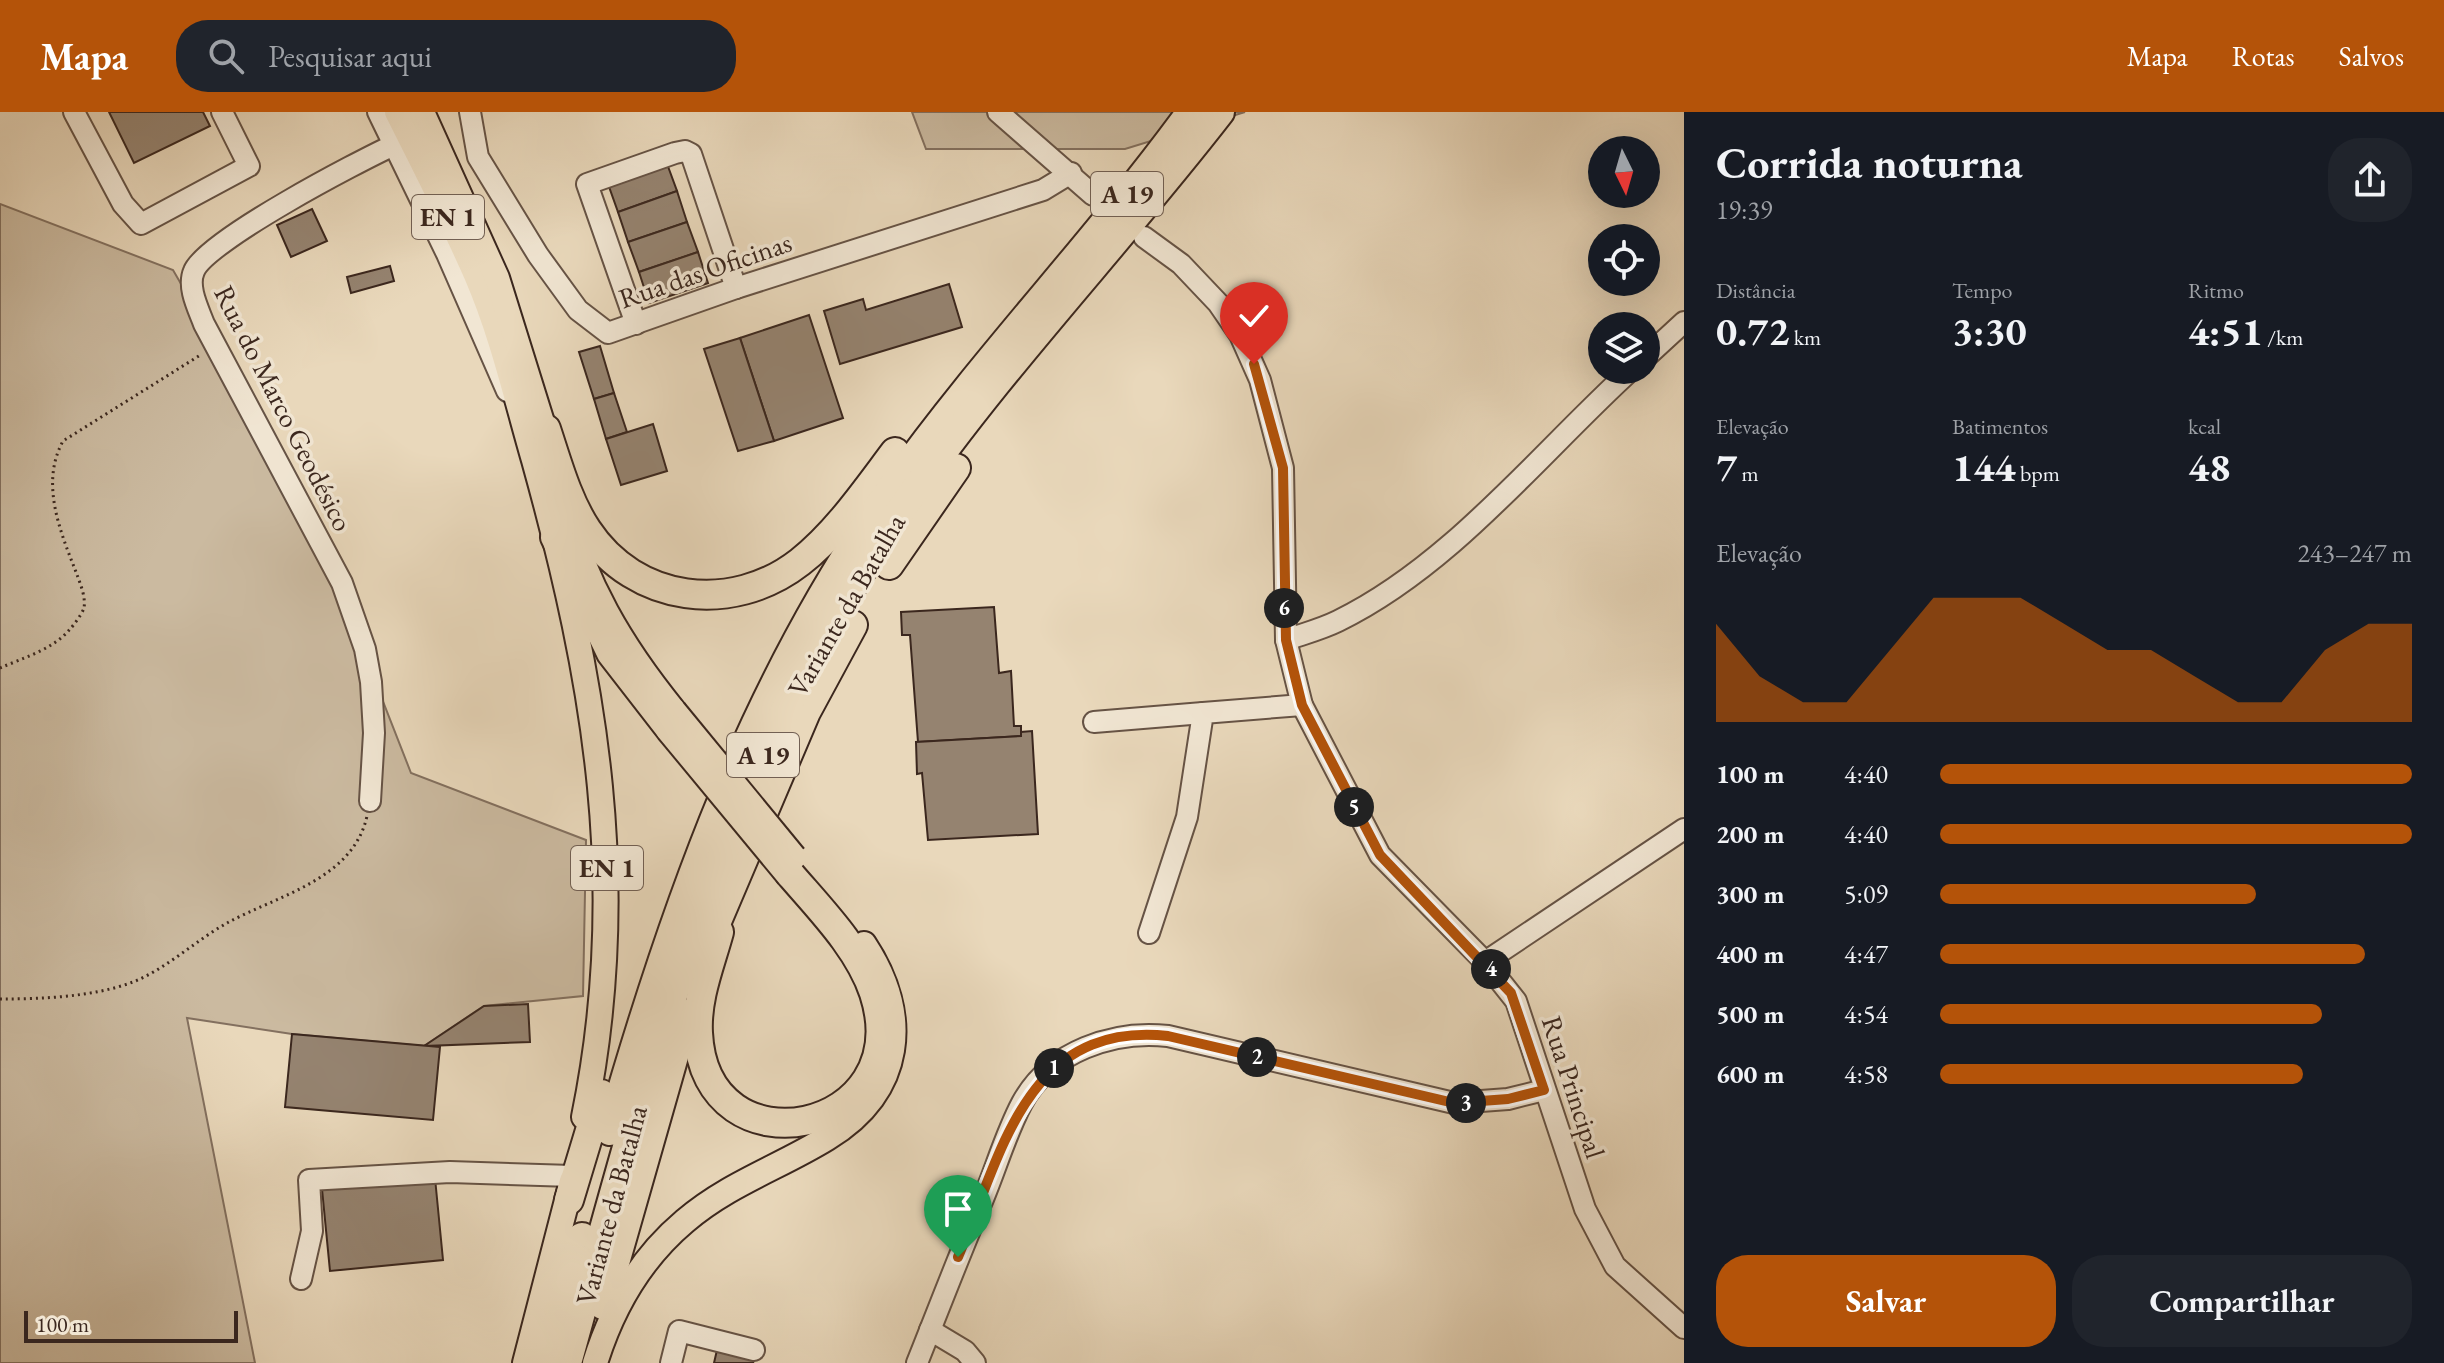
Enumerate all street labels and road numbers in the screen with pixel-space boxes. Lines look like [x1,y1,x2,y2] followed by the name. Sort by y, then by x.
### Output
[1091,172,1163,216] road number: A 19
[412,195,484,239] road number: EN 1
[614,224,796,316] street label: Rua das Oficinas
[206,279,362,537] street label: Rua do Marco Geodésico
[779,506,913,703] street label: Variante da Batalha
[727,733,799,777] road number: A 19
[571,846,643,890] road number: EN 1
[1534,1011,1614,1163] street label: Rua Principal
[567,1100,655,1309] street label: Variante da Batalha

